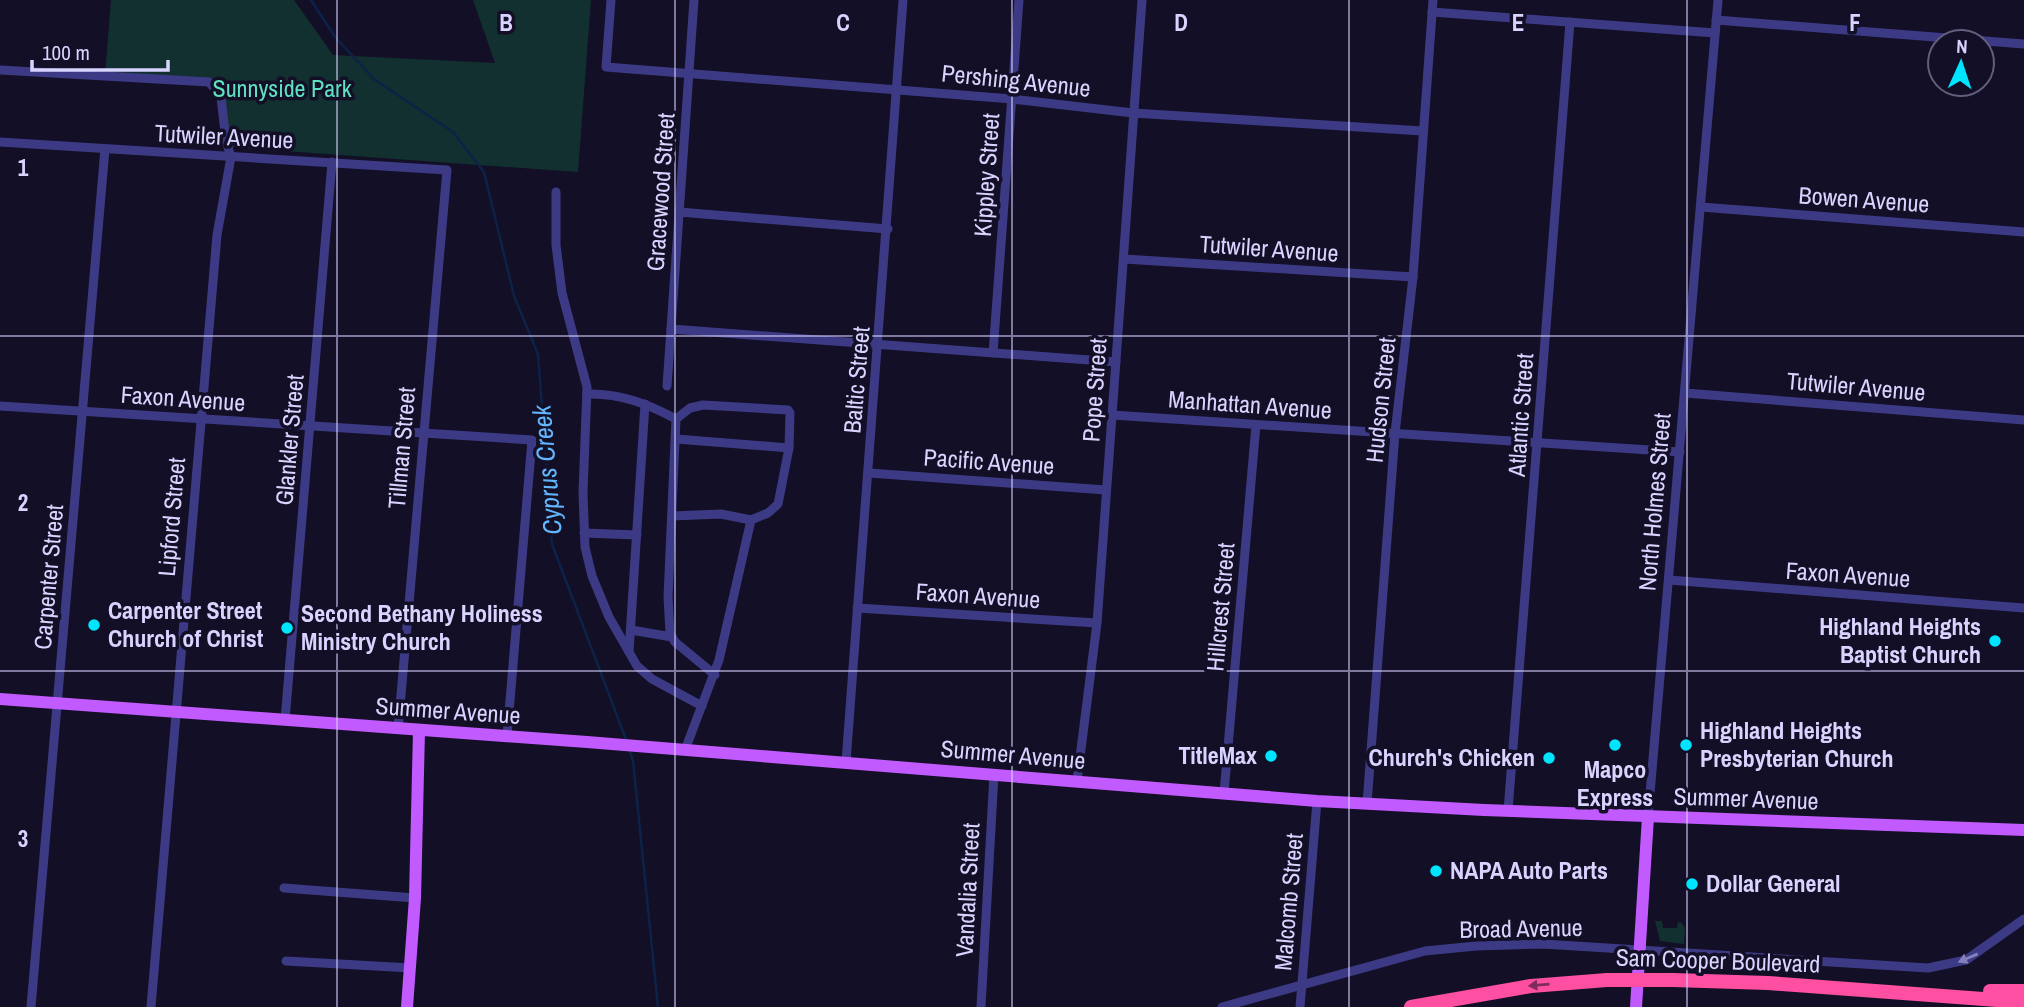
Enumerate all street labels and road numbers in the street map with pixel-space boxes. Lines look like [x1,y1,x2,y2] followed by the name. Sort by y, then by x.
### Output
[940,56,1092,104] street label: Pershing Avenue
[639,111,682,272] street label: Gracewood Street
[966,112,1006,238] street label: Kippley Street
[154,116,294,156] street label: Tutwiler Avenue
[1798,178,1931,220] street label: Bowen Avenue
[1199,227,1340,269] street label: Tutwiler Avenue
[835,325,877,435] street label: Baltic Street
[1358,335,1403,464] street label: Hudson Street
[1074,336,1114,443] street label: Pope Street
[1500,352,1540,479] street label: Atlantic Street
[1785,364,1927,408] street label: Tutwiler Avenue
[267,373,311,507] street label: Glankler Street
[120,378,246,418] street label: Faxon Avenue
[1167,382,1333,426] street label: Manhattan Avenue
[380,385,422,510] street label: Tillman Street
[1630,411,1678,592] street label: North Holmes Street
[923,440,1056,482] street label: Pacific Avenue
[150,456,192,578] street label: Lipford Street
[26,503,70,651] street label: Carpenter Street
[1198,541,1242,673] street label: Hillcrest Street
[1785,554,1911,594] street label: Faxon Avenue
[915,575,1041,615] street label: Faxon Avenue
[375,689,522,731] street label: Summer Avenue
[939,732,1087,776] street label: Summer Avenue
[1673,779,1819,817] street label: Summer Avenue
[948,822,987,958] street label: Vandalia Street
[1266,831,1310,972] street label: Malcomb Street
[1459,911,1583,945] street label: Broad Avenue
[1615,940,1821,980] street label: Sam Cooper Boulevard

